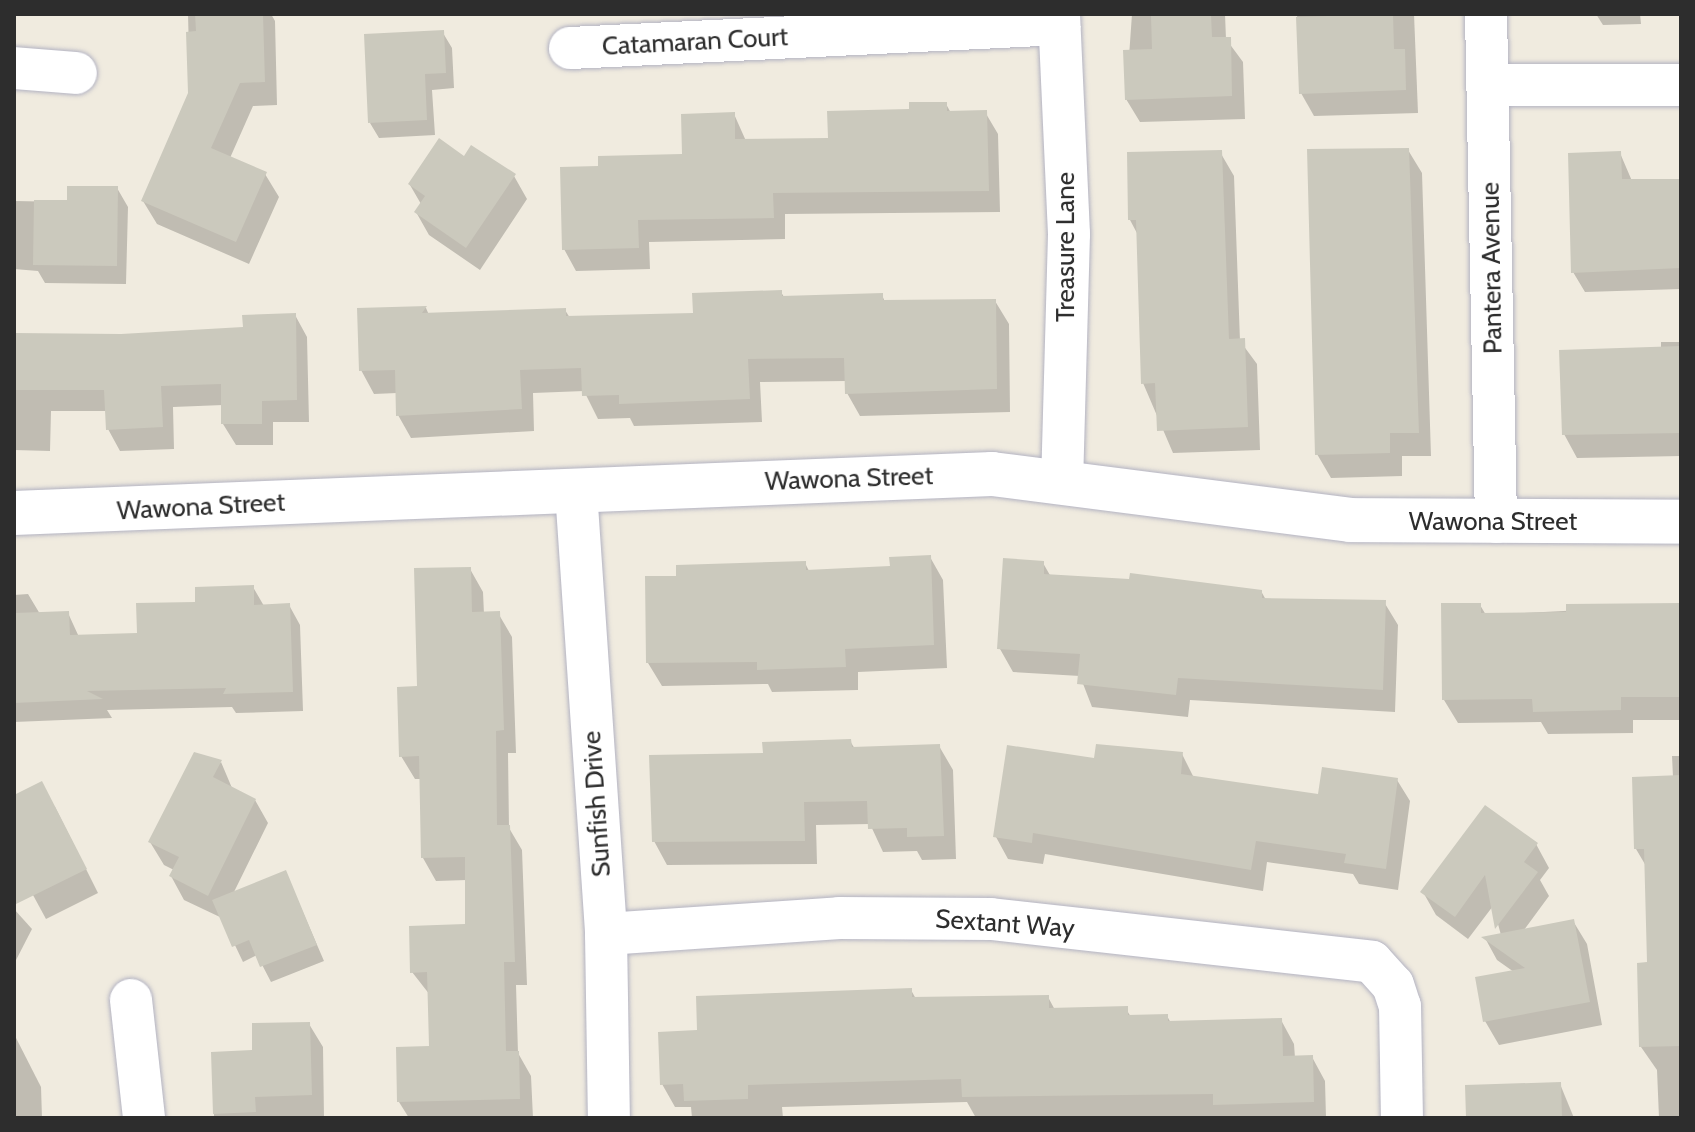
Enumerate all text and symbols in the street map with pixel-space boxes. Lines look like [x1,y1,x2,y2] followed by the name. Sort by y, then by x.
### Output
[601,22,789,62] street label: Catamaran Court
[1050,172,1082,322] street label: Treasure Lane
[1475,182,1509,354] street label: Pantera Avenue
[764,460,934,498] street label: Wawona Street
[116,487,286,527] street label: Wawona Street
[1409,506,1577,538] street label: Wawona Street
[576,730,618,878] street label: Sunfish Drive
[934,904,1076,944] street label: Sextant Way

